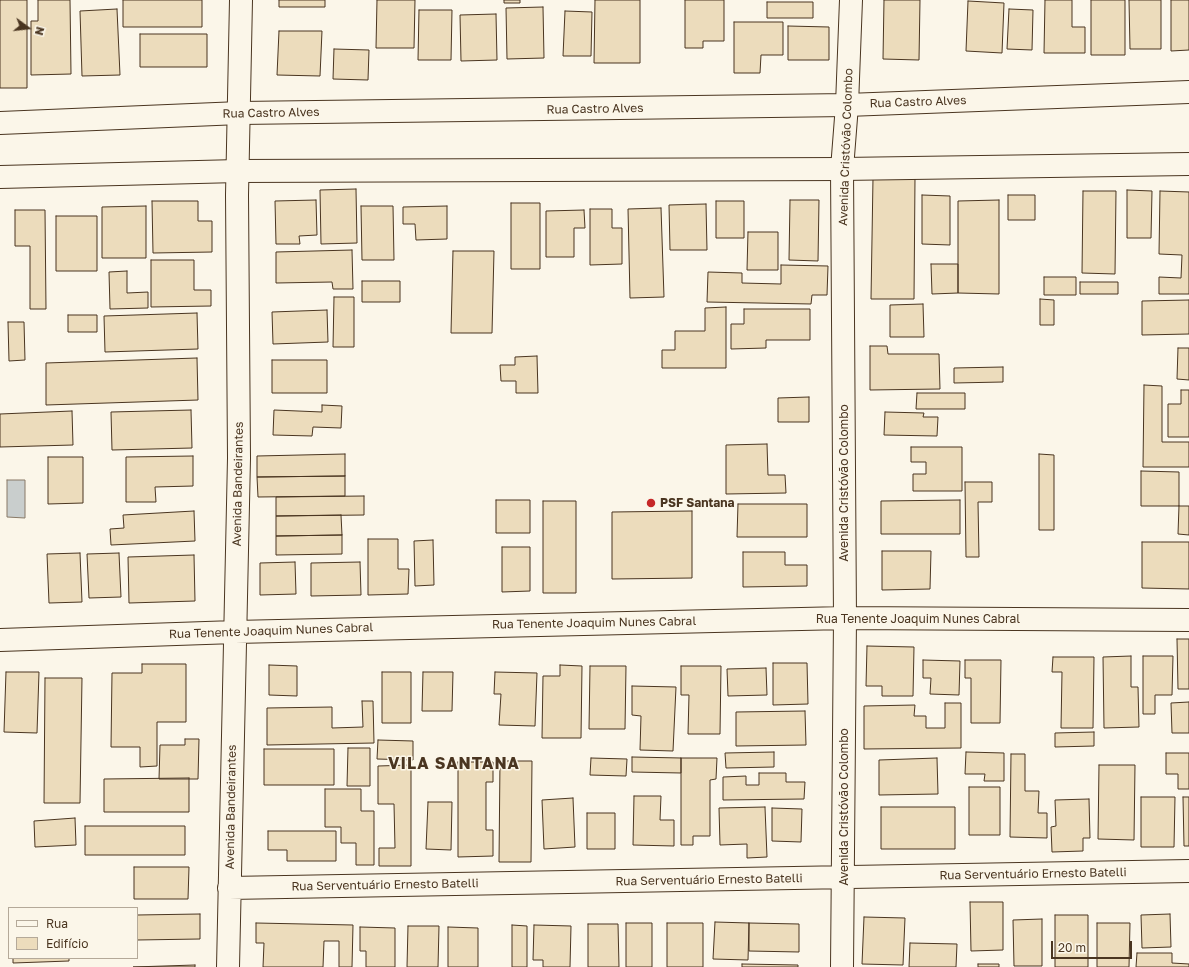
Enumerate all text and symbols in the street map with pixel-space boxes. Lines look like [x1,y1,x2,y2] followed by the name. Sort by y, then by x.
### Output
[8,8,48,48] north arrow
[33,26,47,37] text: N
[836,68,856,226] street label: Avenida Cristóvão Colombo
[869,93,967,111] street label: Rua Castro Alves
[546,101,644,117] street label: Rua Castro Alves
[222,105,320,121] street label: Rua Castro Alves
[837,404,851,562] street label: Avenida Cristóvão Colombo
[230,421,246,547] street label: Avenida Bandeirantes
[660,496,734,510] place label: PSF Santana
[645,497,657,509] marker: PSF Santana
[816,612,1020,626] street label: Rua Tenente Joaquim Nunes Cabral
[492,614,696,632] street label: Rua Tenente Joaquim Nunes Cabral
[169,620,373,642] street label: Rua Tenente Joaquim Nunes Cabral
[837,728,851,886] street label: Avenida Cristóvão Colombo
[223,744,239,870] street label: Avenida Bandeirantes
[388,754,520,774] district label: VILA SANTANA
[939,865,1127,883] street label: Rua Serventuário Ernesto Batelli
[615,871,803,889] street label: Rua Serventuário Ernesto Batelli
[291,876,479,894] street label: Rua Serventuário Ernesto Batelli
[8,907,138,959] legend
[46,916,68,931] text: Rua
[1053,933,1134,959] scale bar
[46,936,88,951] text: Edifício
[1058,940,1086,955] text: 20 m

